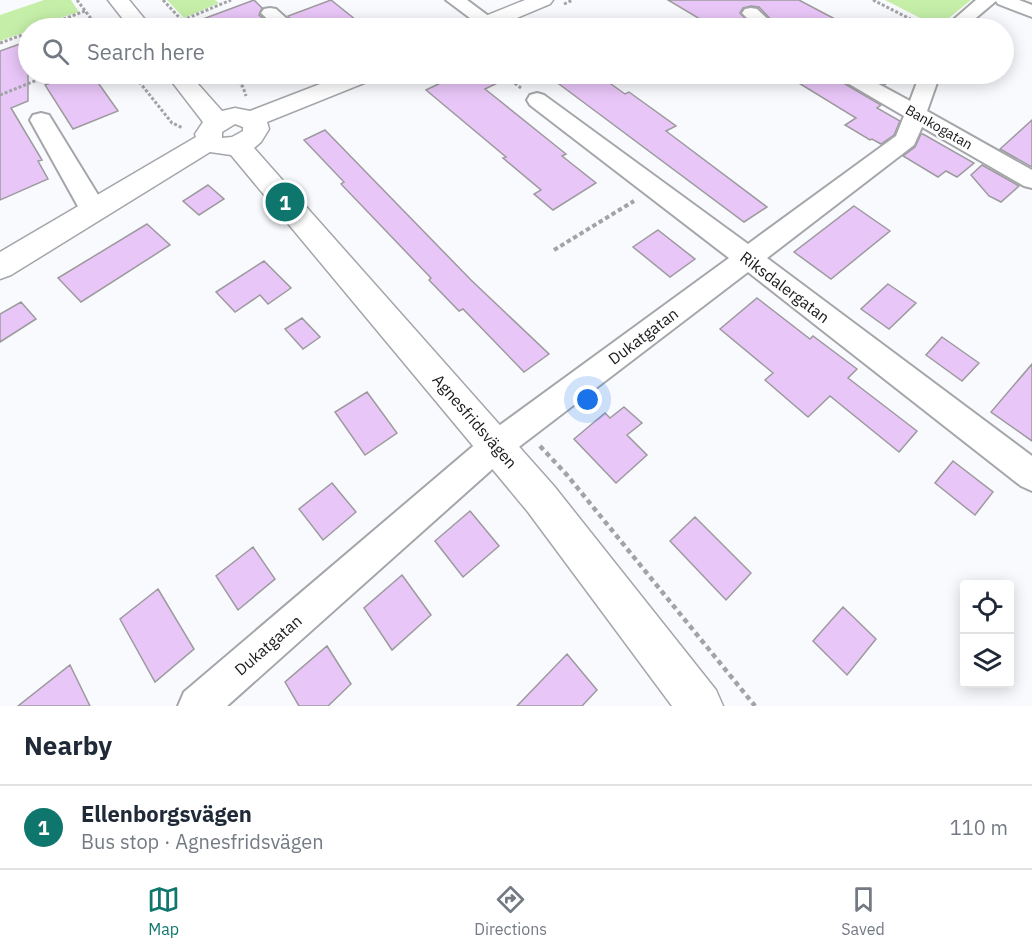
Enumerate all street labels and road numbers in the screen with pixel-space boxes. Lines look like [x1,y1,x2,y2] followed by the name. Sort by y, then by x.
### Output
[902,101,976,153] street label: Bankogatan
[736,247,834,327] street label: Riksdalergatan
[604,303,682,369] street label: Dukatgatan
[429,370,521,472] street label: Agnesfridsvägen
[230,610,306,680] street label: Dukatgatan

